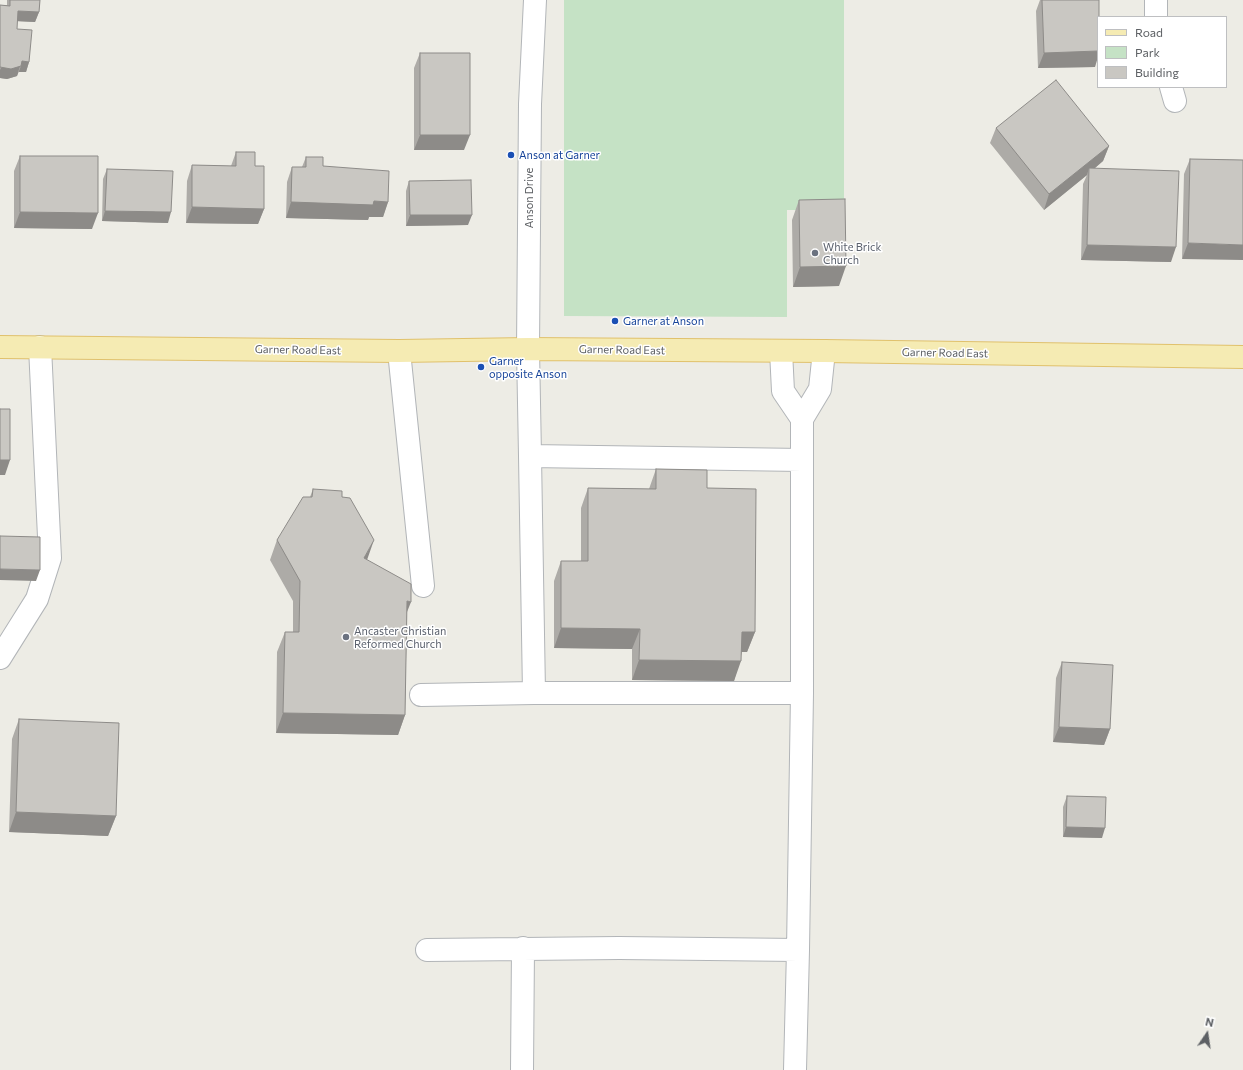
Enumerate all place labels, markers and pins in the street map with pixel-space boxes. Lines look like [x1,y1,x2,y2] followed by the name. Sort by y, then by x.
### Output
[519,148,600,162] place label: Anson at Garner
[506,150,516,160] marker: Anson at Garner
[823,240,881,266] place label: White Brick Church
[810,248,820,258] marker: White Brick Church
[623,314,704,328] place label: Garner at Anson
[610,316,620,326] marker: Garner at Anson
[489,354,567,380] place label: Garner opposite Anson
[476,362,486,372] marker: Garner opposite Anson
[354,624,446,650] place label: Ancaster Christian Reformed Church
[341,632,351,642] marker: Ancaster Christian Reformed Church

